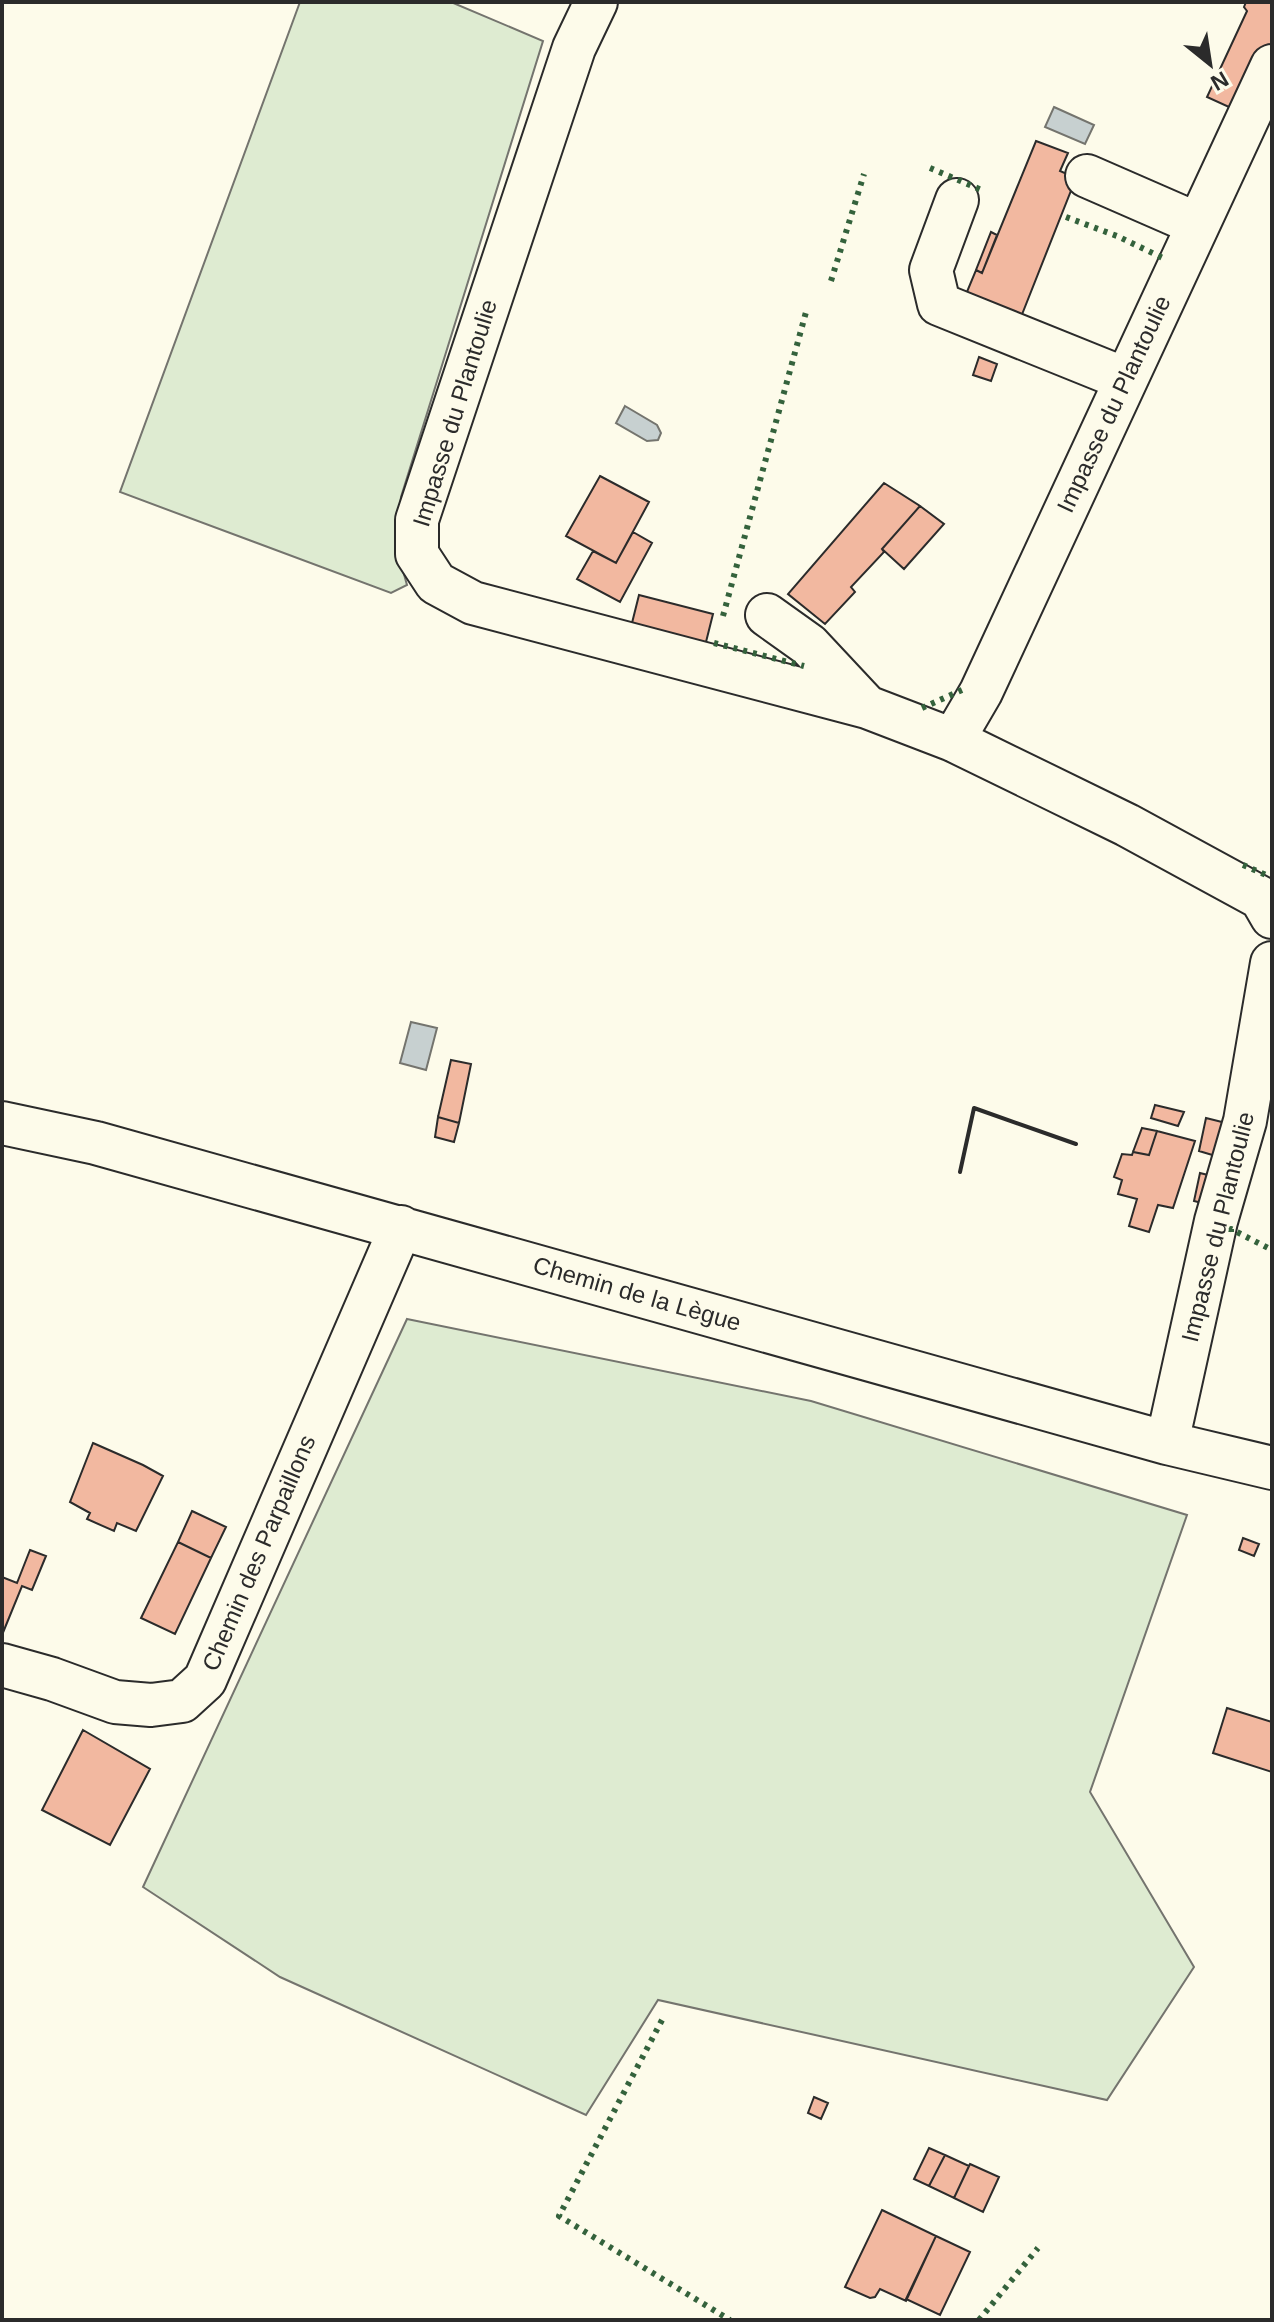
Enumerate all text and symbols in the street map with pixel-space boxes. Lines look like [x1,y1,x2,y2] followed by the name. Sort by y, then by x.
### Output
[1170,24,1250,104] north arrow
[1207,66,1233,96] text: N
[1051,291,1176,517] street label: Impasse du Plantoulie
[407,296,502,530] street label: Impasse du Plantoulie
[1176,1109,1259,1345] street label: Impasse du Plantoulie
[530,1251,744,1336] street label: Chemin de la Lègue
[197,1431,320,1675] street label: Chemin des Parpaillons

